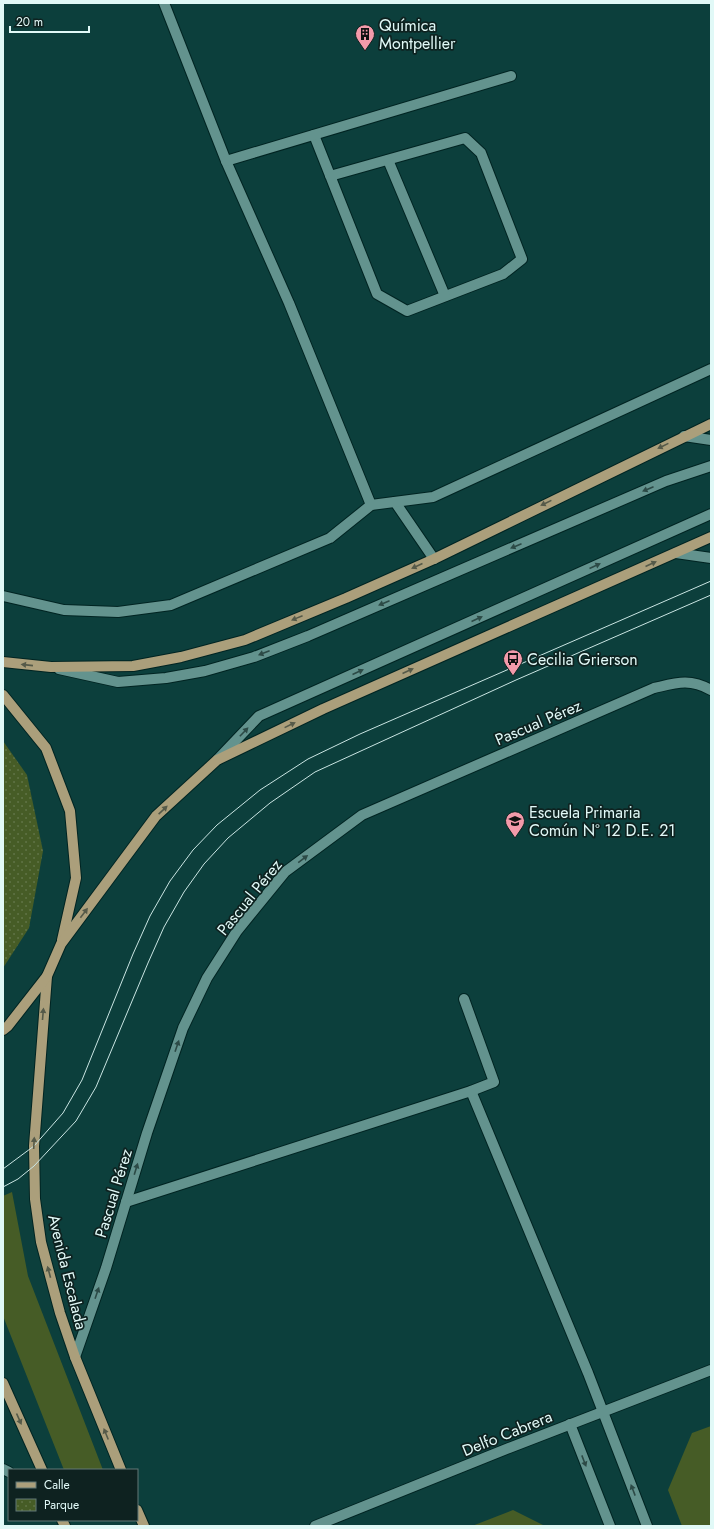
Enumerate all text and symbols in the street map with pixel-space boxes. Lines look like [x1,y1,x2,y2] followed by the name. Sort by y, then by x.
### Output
[10,8,89,34] scale bar
[16,13,43,31] text: 20 m
[379,14,456,55] place label: Química Montpellier
[354,23,376,51] building icon: Química Montpellier
[657,443,669,449] one-way arrow
[643,486,654,492] one-way arrow
[540,500,552,507] one-way arrow
[510,543,521,549] one-way arrow
[645,561,656,567] one-way arrow
[411,563,422,569] one-way arrow
[590,563,601,569] one-way arrow
[377,601,389,607] one-way arrow
[292,615,303,621] one-way arrow
[471,616,482,622] one-way arrow
[502,648,524,676] bus stop icon: Cecilia Grierson
[527,648,638,671] place label: Cecilia Grierson
[258,650,269,656] one-way arrow
[21,661,33,668] one-way arrow
[403,668,414,674] one-way arrow
[352,669,363,675] one-way arrow
[491,694,586,751] street label: Pascual Pérez
[284,722,296,728] one-way arrow
[239,727,249,737] one-way arrow
[529,801,675,842] place label: Escuela Primaria Común N° 12 D.E. 21
[158,805,168,814] one-way arrow
[504,810,526,838] school or university icon: Escuela Primaria Común N° 12 D.E. 21
[212,854,288,940] street label: Pascual Pérez
[297,855,308,863] one-way arrow
[80,908,88,918] one-way arrow
[40,1008,47,1020] one-way arrow
[174,1040,180,1052] one-way arrow
[31,1137,38,1149] one-way arrow
[89,1145,138,1240] street label: Pascual Pérez
[133,1163,139,1175] one-way arrow
[42,1212,93,1332] street label: Avenida Escalada
[46,1266,52,1278] one-way arrow
[95,1287,101,1299] one-way arrow
[459,1405,556,1462] street label: Delfo Cabrera
[16,1413,22,1425] one-way arrow
[103,1427,109,1439] one-way arrow
[581,1455,587,1466] one-way arrow
[8,1469,138,1521] legend
[44,1476,70,1494] text: Calle
[629,1483,635,1495] one-way arrow
[44,1496,79,1514] text: Parque

